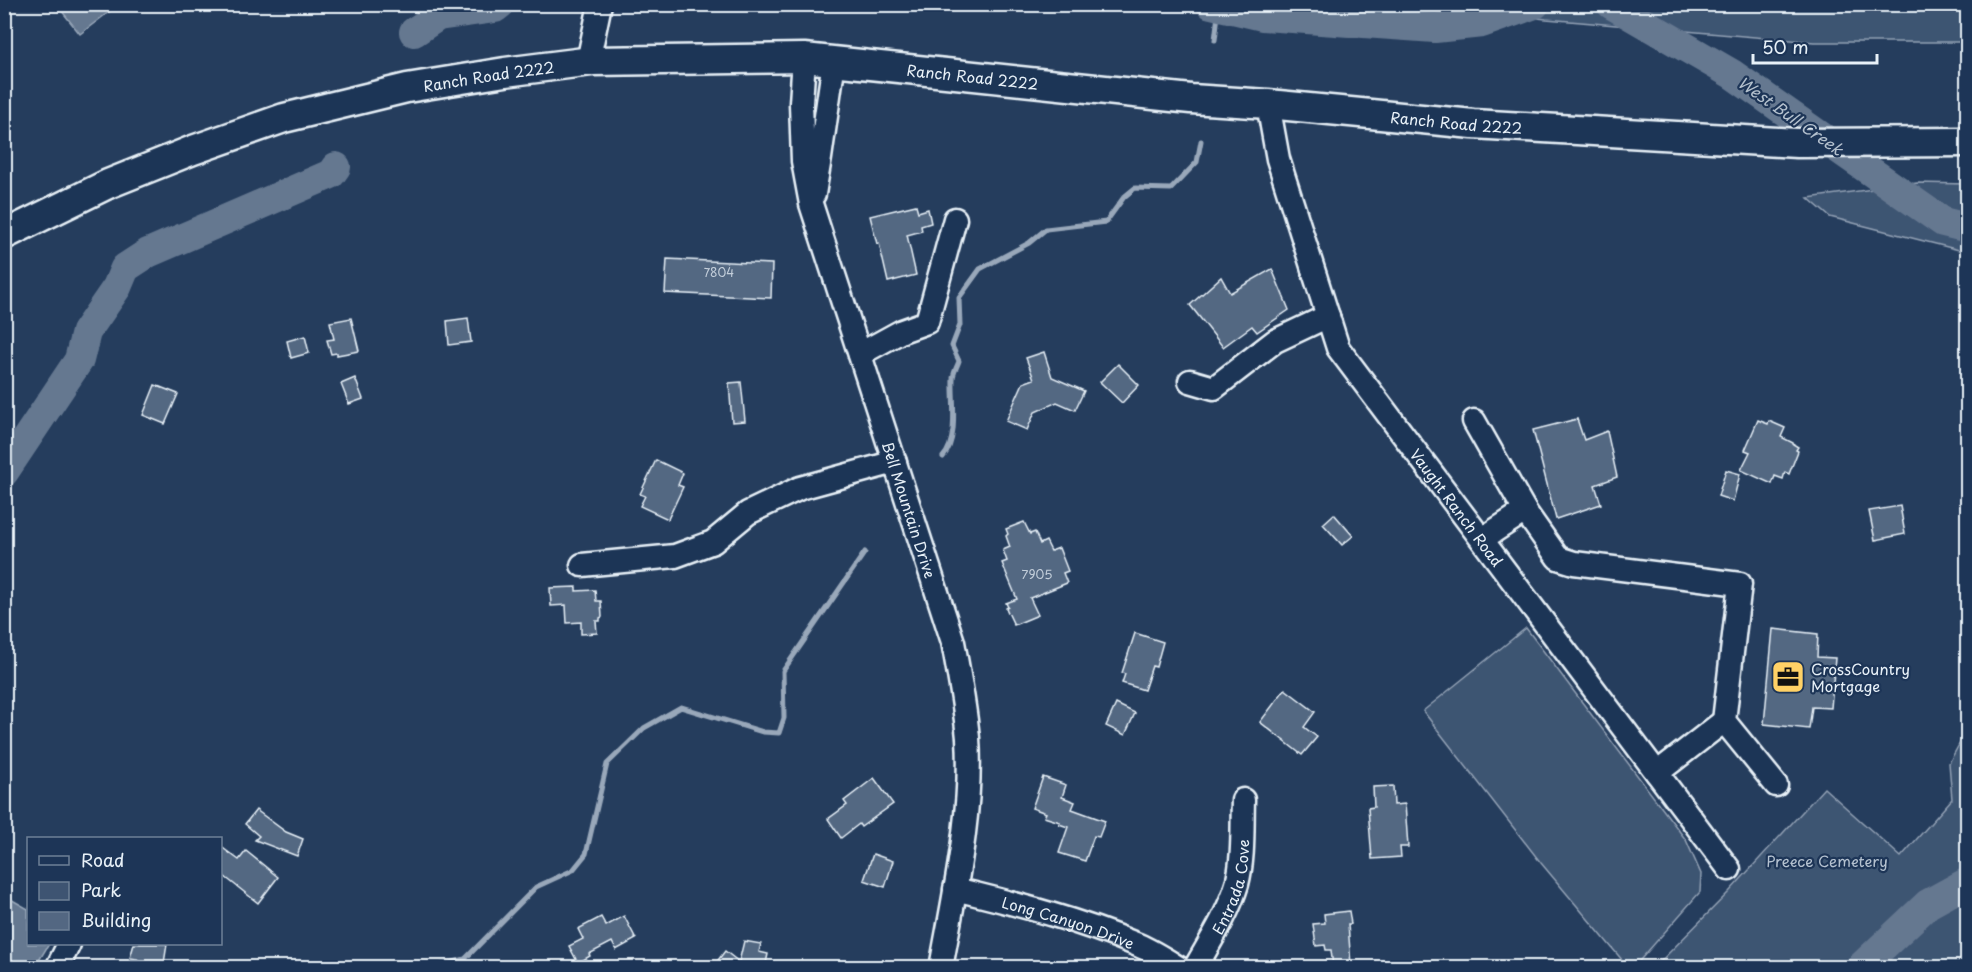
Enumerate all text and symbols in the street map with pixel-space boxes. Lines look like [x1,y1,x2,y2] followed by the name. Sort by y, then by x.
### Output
[1753,27,1878,65] scale bar
[1762,33,1809,60] text: 50 m
[421,54,555,97] street label: Ranch Road 2222
[906,57,1040,94] street label: Ranch Road 2222
[1733,70,1850,161] water label: West Bull Creek
[1389,105,1523,138] street label: Ranch Road 2222
[704,263,734,281] house number: 7804
[877,438,943,581] street label: Bell Mountain Drive
[1405,443,1509,571] street label: Vaught Ranch Road
[1022,565,1052,583] house number: 7905
[1811,657,1910,697] place label: CrossCountry Mortgage
[1770,659,1806,695] office icon: CrossCountry Mortgage
[27,837,222,945] legend
[1205,839,1254,938] street label: Entrada Cove
[81,846,125,873] text: Road
[1766,849,1888,872] park label: Preece Cemetery
[81,876,121,903] text: Park
[1000,890,1138,954] street label: Long Canyon Drive
[81,906,151,933] text: Building

